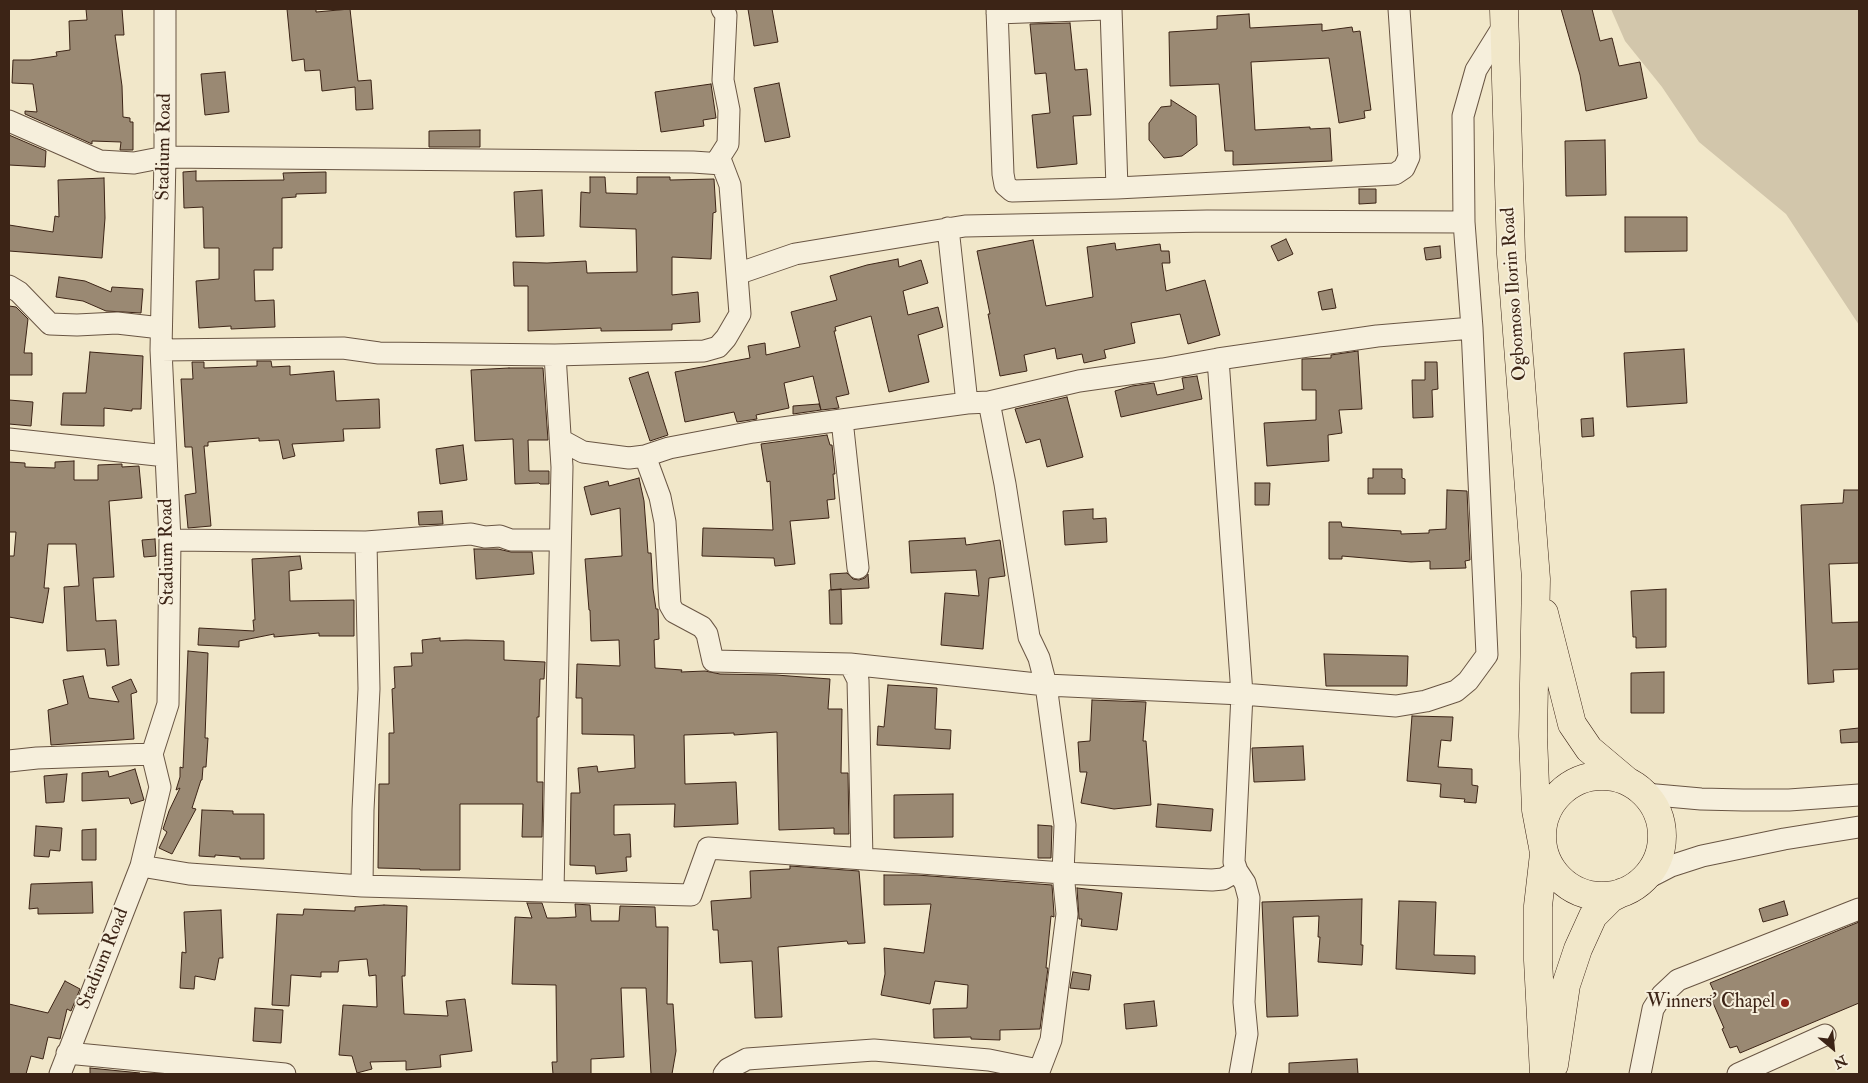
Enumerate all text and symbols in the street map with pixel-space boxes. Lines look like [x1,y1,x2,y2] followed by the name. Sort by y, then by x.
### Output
[153,93,177,201] street label: Stadium Road
[1498,206,1532,382] street label: Ogbomoso Ilorin Road
[156,498,180,606] street label: Stadium Road
[73,905,135,1013] street label: Stadium Road
[1647,992,1775,1014] place label: Winners' Chapel
[1779,997,1791,1009] marker: Winners' Chapel
[1808,1023,1858,1073] north arrow
[1831,1051,1850,1072] text: N

